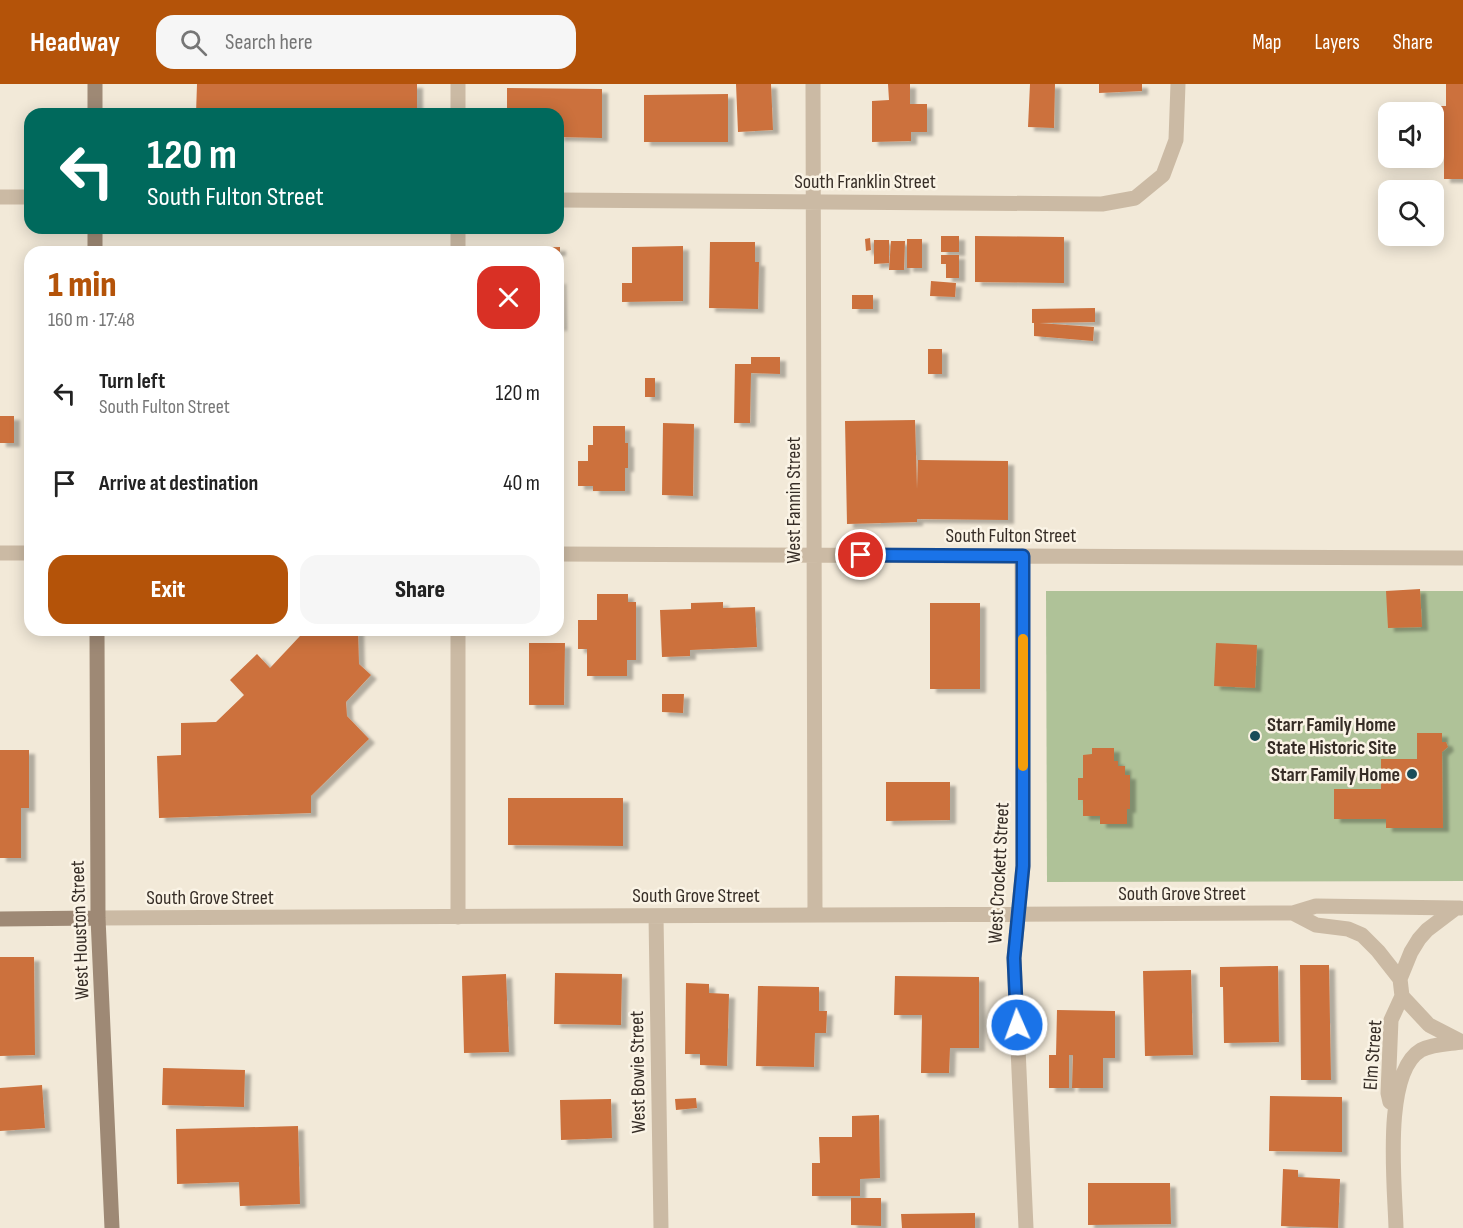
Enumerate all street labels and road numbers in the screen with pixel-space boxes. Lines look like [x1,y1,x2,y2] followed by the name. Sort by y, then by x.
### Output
[794,170,936,194] street label: South Franklin Street
[782,437,806,563] street label: West Fannin Street
[946,524,1076,548] street label: South Fulton Street
[983,802,1015,944] street label: West Crockett Street
[66,860,94,1000] street label: West Houston Street
[1118,882,1246,906] street label: South Grove Street
[632,884,760,908] street label: South Grove Street
[146,886,274,910] street label: South Grove Street
[625,1010,651,1134] street label: West Bowie Street
[1359,1019,1387,1091] street label: Elm Street

